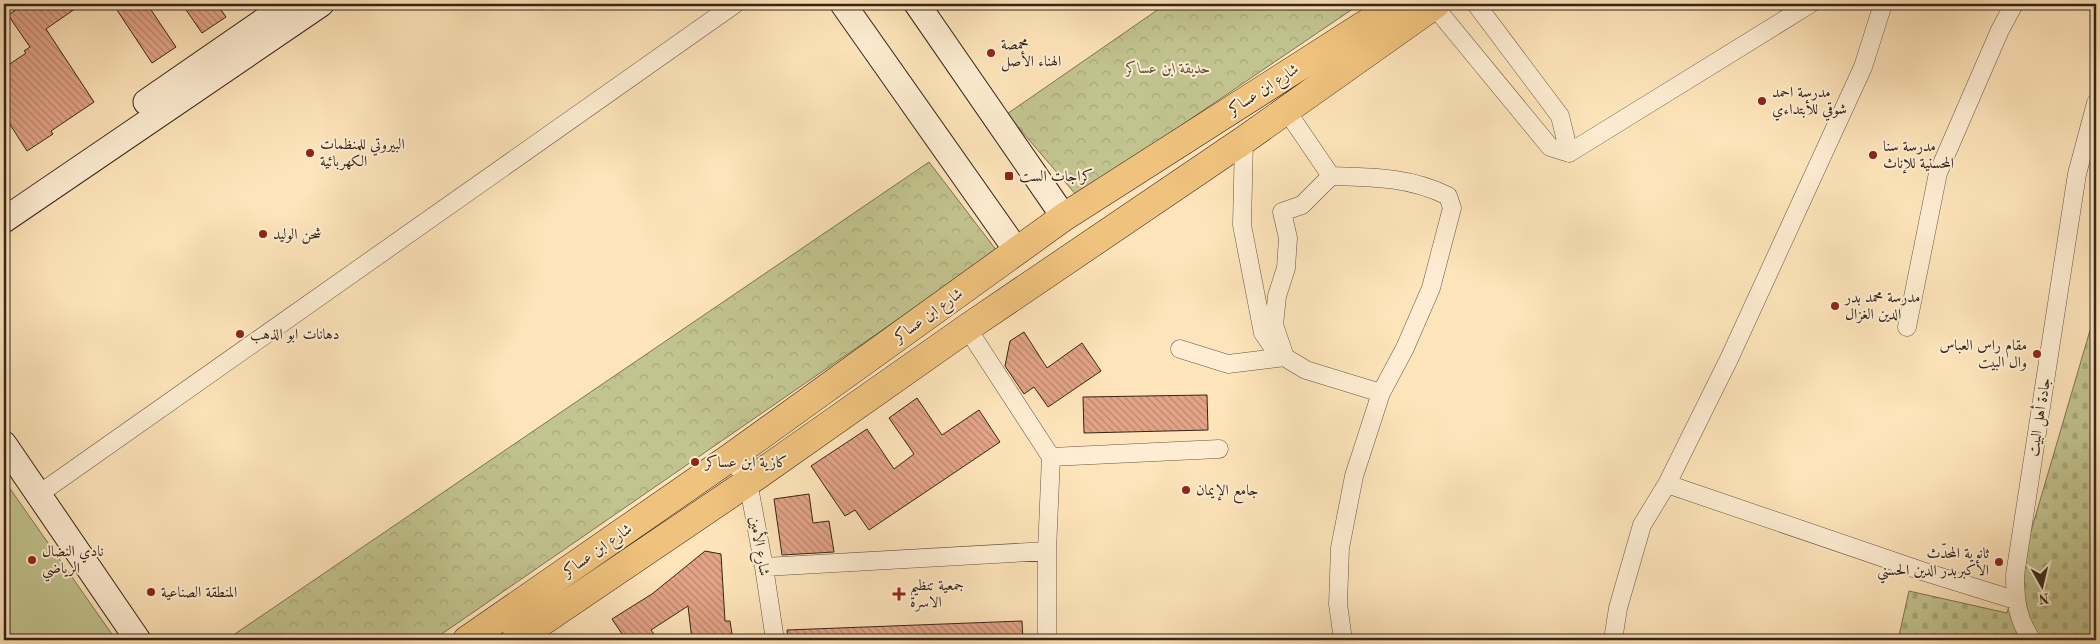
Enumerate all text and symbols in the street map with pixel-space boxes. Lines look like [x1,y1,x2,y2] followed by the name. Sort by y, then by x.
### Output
[1001,38,1061,72] place label: محمصة الهناء الأصل
[985,47,997,59] marker: محمصة الهناء الأصل
[1125,60,1210,77] park label: حديقة ابن عساكر
[1223,60,1304,123] street label: شارع ابن عساكر
[1772,86,1847,121] place label: مدرسة احمد شوقي للأبتداءي
[1756,95,1768,107] marker: مدرسة احمد شوقي للأبتداءي
[320,138,405,171] place label: البيروتي للمنظمات الكهربائية
[1883,140,1954,174] place label: مدرسة سنا المحسنية للإناث
[304,147,316,159] marker: البيروتي للمنظمات الكهربائية
[1867,149,1879,161] marker: مدرسة سنا المحسنية للإناث
[1019,168,1093,185] place label: كراجات الست
[1003,170,1015,182] marker: كراجات الست
[273,227,321,244] place label: شحن الوليد
[257,228,269,240] marker: شحن الوليد
[889,285,968,350] street label: شارع ابن عساكر
[1843,291,1920,324] place label: مدرسة محمد بدر الدين الغزال
[1829,300,1841,312] marker: مدرسة محمد بدر الدين الغزال
[234,328,246,340] marker: دهانات ابو الذهب
[250,328,340,344] place label: دهانات ابو الذهب
[1939,339,2027,371] place label: مقام راس العباس وال البيت
[2031,348,2043,360] marker: مقام راس العباس وال البيت
[2022,376,2056,458] street label: جادة أهل البيت
[703,454,788,471] place label: كازية ابن عساكر
[689,456,701,468] marker: كازية ابن عساكر
[1180,484,1192,496] marker: جامع الإيمان
[1196,484,1259,504] place label: جامع الإيمان
[742,514,776,578] street label: شارع الأمين
[558,520,637,585] street label: شارع ابن عساكر
[1877,542,1989,584] place label: ثانوية المحدّث الأكبربدر الدين الحسني
[42,545,104,582] place label: نادي النضال الرياضي
[26,554,38,566] marker: نادي النضال الرياضي
[1993,556,2005,568] marker: ثانوية المحدّث الأكبربدر الدين الحسني
[2018,562,2068,612] north arrow
[910,579,964,612] place label: جمعية تنظيم الاسرة
[145,586,157,598] marker: المنطقة الصناعية
[161,586,237,601] place label: المنطقة الصناعية
[892,587,906,601] marker: جمعية تنظيم الاسرة
[2037,590,2050,606] text: N

